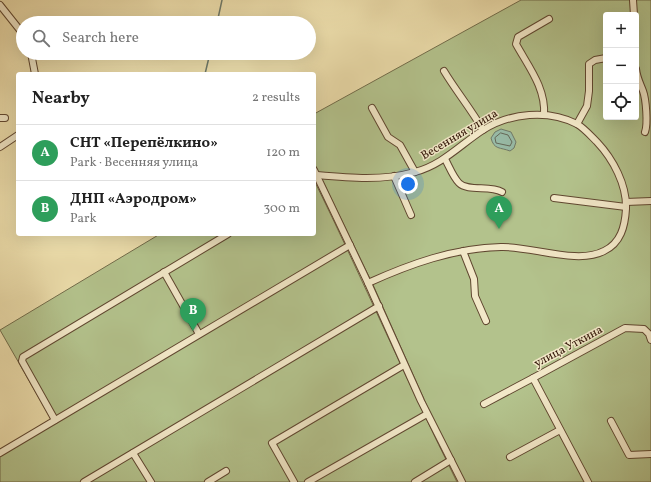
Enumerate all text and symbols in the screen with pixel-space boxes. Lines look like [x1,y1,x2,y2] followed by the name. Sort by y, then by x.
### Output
[603,12,639,120] map controls
[603,12,639,48] button: +
[16,16,316,60] search box
[30,27,52,49] icon: search
[62,28,139,49] text: Search here
[603,48,639,84] button: −
[603,84,639,120] button: locate
[32,87,90,110] text: Nearby
[252,89,300,107] text: 2 results
[418,106,501,164] street label: Весенняя улица
[70,133,218,154] text: СНТ «Перепёлкино»
[40,144,50,162] text: A
[266,144,300,162] text: 120 m
[70,154,198,172] text: Park · Весенняя улица
[398,174,418,194] your location
[70,189,197,210] text: ДНП «Аэродром»
[486,196,512,229] pin: A
[41,200,49,218] text: B
[264,200,300,218] text: 300 m
[70,210,97,228] text: Park
[180,298,206,331] pin: B
[531,322,606,372] street label: улица Уткина

